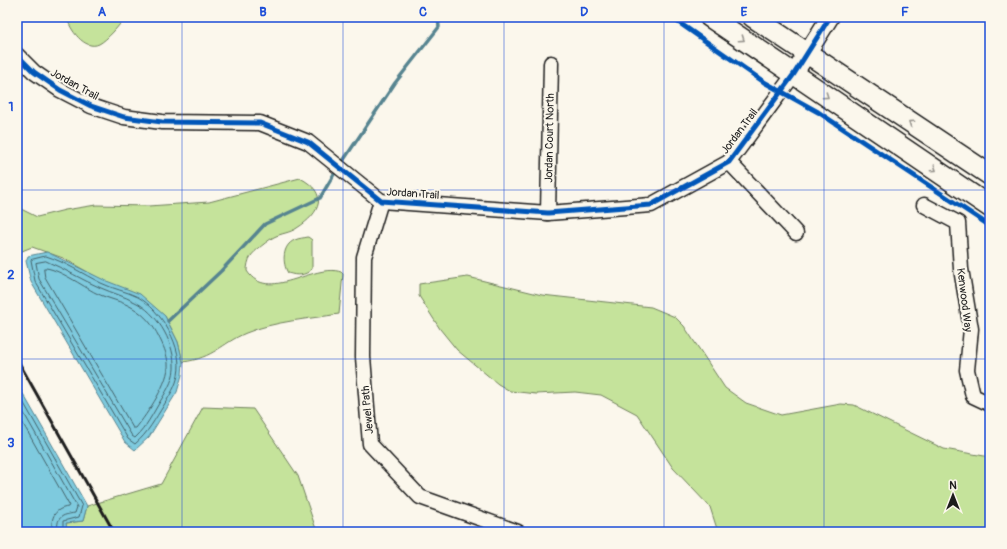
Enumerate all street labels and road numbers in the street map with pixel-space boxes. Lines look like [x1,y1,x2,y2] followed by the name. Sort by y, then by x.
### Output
[48,66,101,103] street label: Jordan Trail
[542,93,557,183] street label: Jordan Court North
[718,106,761,156] street label: Jordan Trail
[386,185,440,202] street label: Jordan Trail
[954,267,975,333] street label: Kenwood Way
[359,385,376,435] street label: Jewel Path

